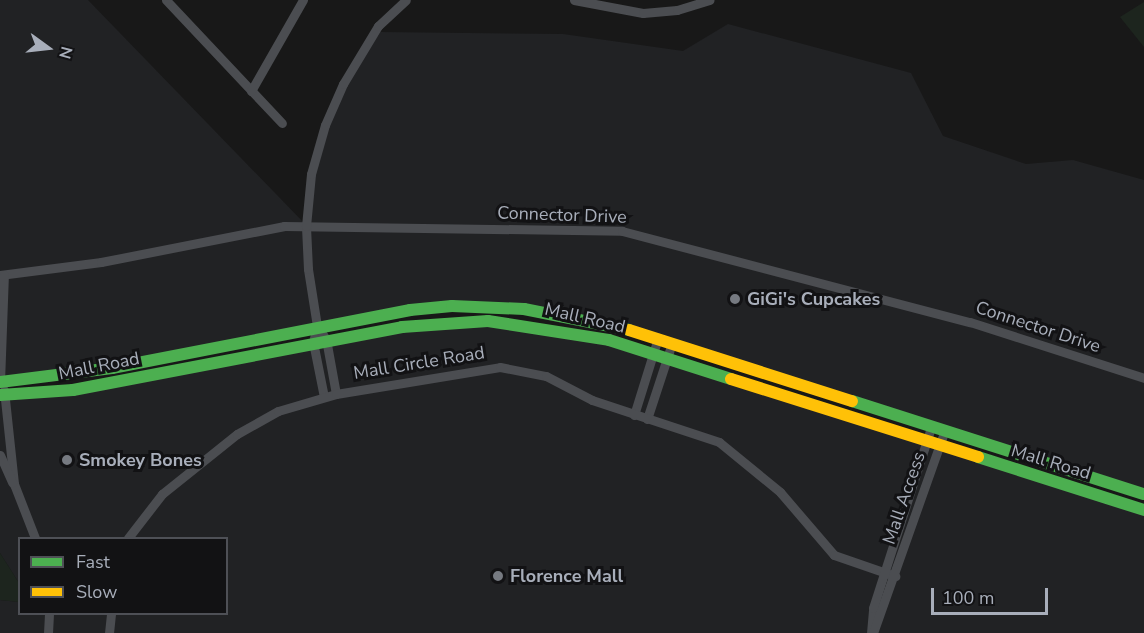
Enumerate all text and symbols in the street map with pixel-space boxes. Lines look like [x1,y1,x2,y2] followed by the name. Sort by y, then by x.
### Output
[18,18,78,78] north arrow
[53,44,78,61] text: N
[497,202,627,228] street label: Connector Drive
[747,288,880,310] place label: GiGi's Cupcakes
[728,292,742,306] marker: GiGi's Cupcakes
[973,297,1103,357] street label: Connector Drive
[543,298,627,338] street label: Mall Road
[352,342,486,384] street label: Mall Circle Road
[57,348,141,384] street label: Mall Road
[1009,440,1093,484] street label: Mall Road
[79,449,202,471] place label: Smokey Bones
[878,449,930,547] street label: Mall Access
[60,453,74,467] marker: Smokey Bones
[18,537,228,615] legend
[76,550,110,574] text: Fast
[510,565,623,587] place label: Florence Mall
[491,569,505,583] marker: Florence Mall
[934,576,1051,614] scale bar
[76,580,117,604] text: Slow
[942,586,994,610] text: 100 m

